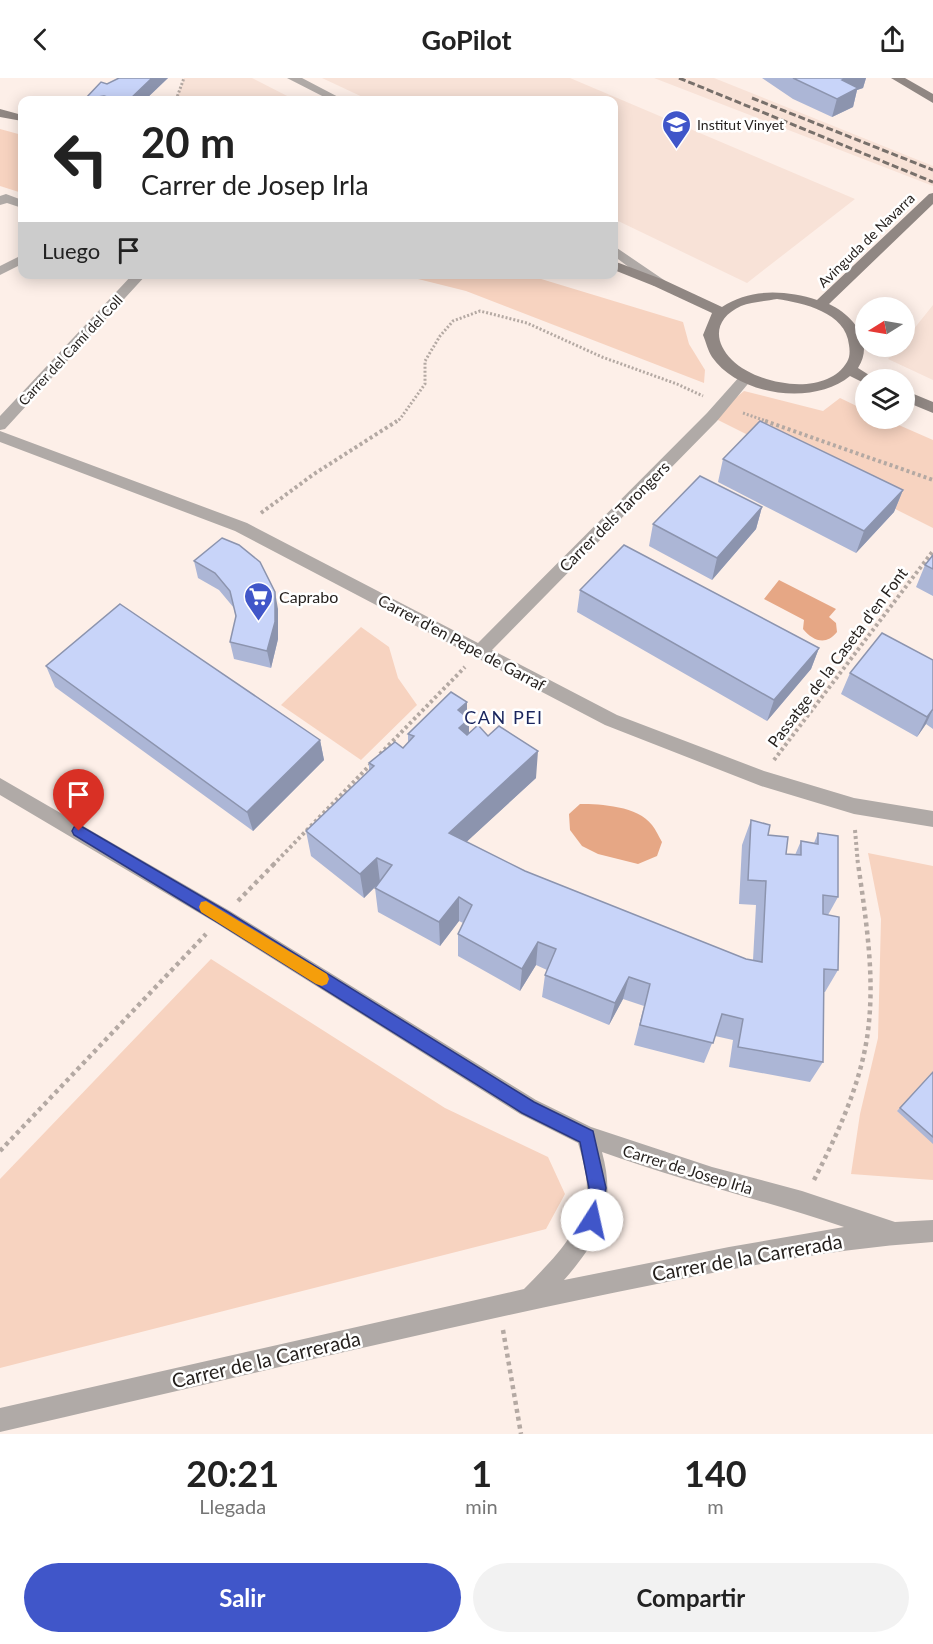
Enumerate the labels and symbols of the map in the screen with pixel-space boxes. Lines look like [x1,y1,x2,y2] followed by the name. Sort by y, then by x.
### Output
[660,108,692,150] school or university icon: Institut Vinyet
[697,116,784,133] place label: Institut Vinyet
[814,189,918,291] street label: Avinguda de Navarra
[14,291,126,409] street label: Carrer del Camí del Coll
[855,297,915,357] north arrow
[555,457,673,575] street label: Carrer dels Tarongers
[763,563,911,751] street label: Passatge de la Caseta d'en Font
[242,580,274,622] supermarket icon: Caprabo
[279,587,338,606] place label: Caprabo
[375,590,549,694] street label: Carrer d'en Pepe de Garraf
[464,706,544,728] district label: CAN PEI
[53,769,104,831] pin
[621,1140,755,1198] street label: Carrer de Josep Irla
[560,1188,624,1252] position arrow
[650,1228,844,1286] street label: Carrer de la Carrerada
[169,1326,363,1392] street label: Carrer de la Carrerada

